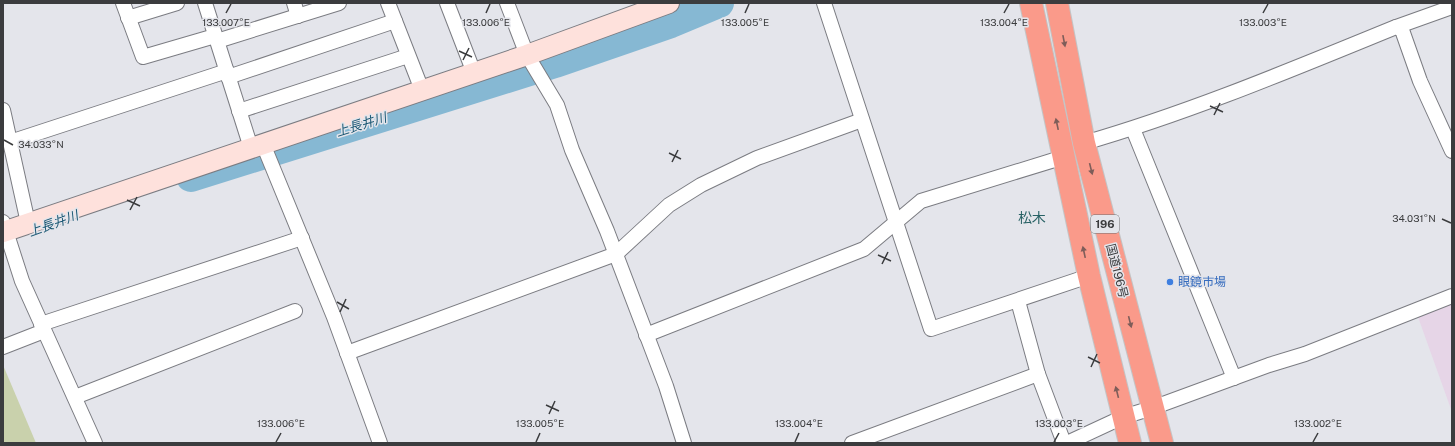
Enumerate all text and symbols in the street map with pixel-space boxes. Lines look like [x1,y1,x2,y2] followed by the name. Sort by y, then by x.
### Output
[202,16,250,28] text: 133.007°E
[462,16,510,28] text: 133.006°E
[721,16,769,28] text: 133.005°E
[980,16,1028,28] text: 133.004°E
[1239,16,1287,28] text: 133.003°E
[1062,35,1068,47] one-way arrow
[334,109,390,139] water label: 上長井川
[1053,118,1059,131] one-way arrow
[18,138,64,150] text: 34.033°N
[1088,162,1094,175] one-way arrow
[26,207,82,239] water label: 上長井川
[1018,210,1046,226] district label: 松木
[1392,212,1436,224] text: 34.031°N
[1091,215,1119,233] road number: 196
[1103,242,1131,300] street label: 国道196号
[1080,245,1086,258] one-way arrow
[1178,275,1226,289] place label: 眼鏡市場
[1165,277,1175,287] marker: 眼鏡市場
[1127,316,1133,328] one-way arrow
[1114,385,1120,398] one-way arrow
[257,417,305,429] text: 133.006°E
[516,417,564,429] text: 133.005°E
[775,417,823,429] text: 133.004°E
[1035,417,1083,429] text: 133.003°E
[1294,417,1342,429] text: 133.002°E

